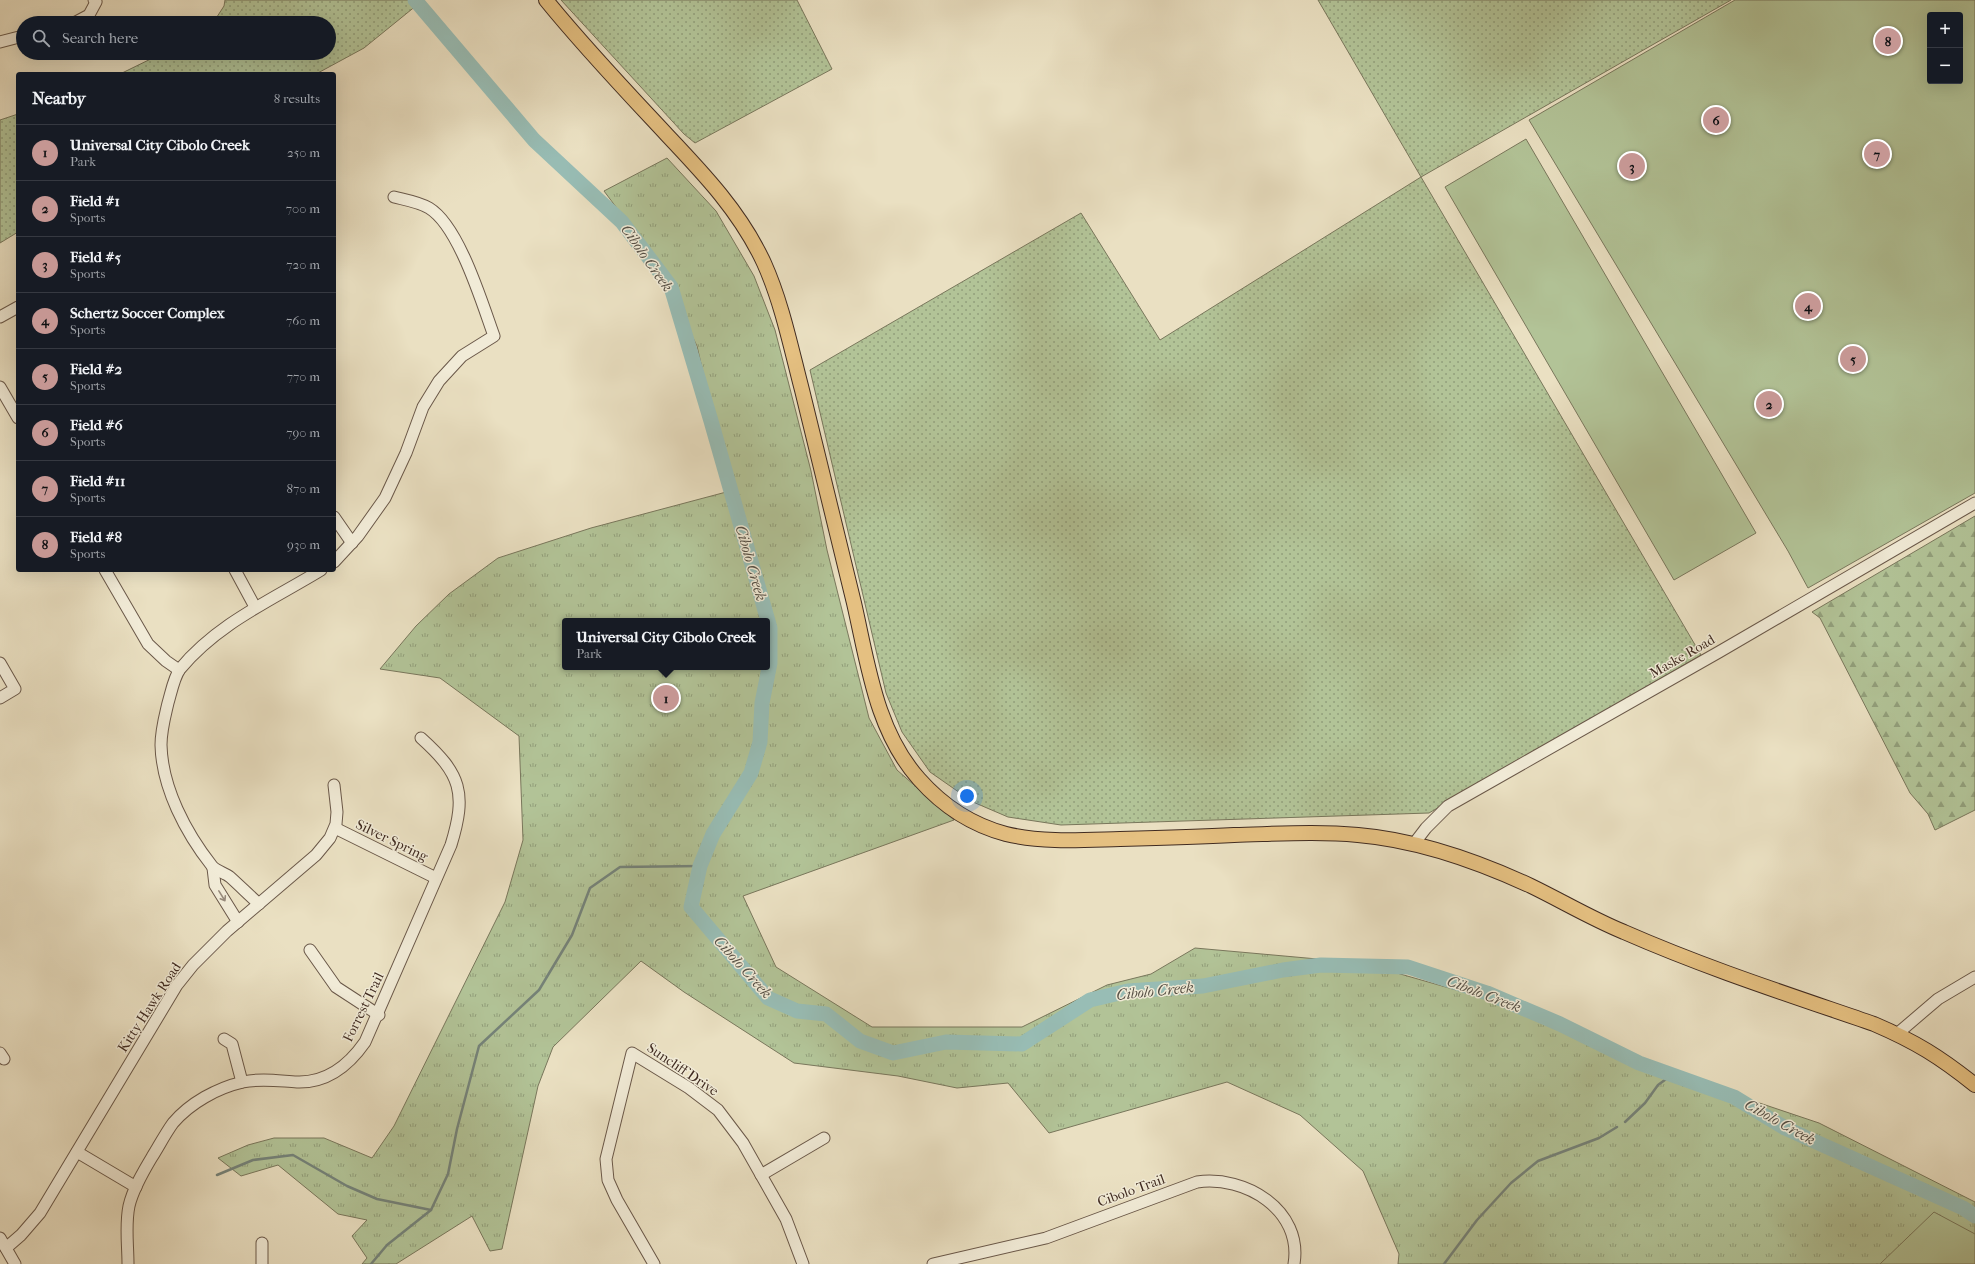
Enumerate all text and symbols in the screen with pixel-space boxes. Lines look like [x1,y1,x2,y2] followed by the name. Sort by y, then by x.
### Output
[1927,12,1963,84] map controls
[1927,12,1963,48] button: +
[16,16,336,60] search box
[1875,26,1901,56] pin: 8
[30,27,52,49] icon: search
[62,29,138,47] text: Search here
[1927,48,1963,84] button: −
[32,88,86,108] text: Nearby
[274,91,320,106] text: 8 results
[1703,105,1729,135] pin: 6
[70,136,250,154] text: Universal City Cibolo Creek
[1864,139,1890,169] pin: 7
[43,145,47,160] text: 1
[287,145,320,160] text: 250 m
[1619,151,1645,181] pin: 3
[70,154,96,169] text: Park
[70,192,120,210] text: Field #1
[42,201,48,216] text: 2
[286,201,320,216] text: 700 m
[70,210,105,225] text: Sports
[617,221,677,295] water label: Cibolo Creek
[70,248,121,266] text: Field #5
[42,257,48,272] text: 3
[286,257,320,272] text: 720 m
[70,266,105,281] text: Sports
[1795,291,1821,321] pin: 4
[70,304,225,322] text: Schertz Soccer Complex
[41,313,49,328] text: 4
[286,313,320,328] text: 760 m
[70,322,105,337] text: Sports
[1840,344,1866,374] pin: 5
[70,360,122,378] text: Field #2
[42,369,48,384] text: 5
[287,369,320,384] text: 770 m
[70,378,105,393] text: Sports
[1756,389,1782,419] pin: 2
[70,416,123,434] text: Field #6
[41,425,49,440] text: 6
[286,425,320,440] text: 790 m
[70,434,105,449] text: Sports
[70,472,125,490] text: Field #11
[42,481,48,496] text: 7
[286,481,320,496] text: 870 m
[70,490,105,505] text: Sports
[732,523,770,603] water label: Cibolo Creek
[70,528,122,546] text: Field #8
[42,537,48,552] text: 8
[287,537,320,552] text: 930 m
[70,546,105,561] text: Sports
[562,618,770,670] popup
[576,628,756,646] text: Universal City Cibolo Creek
[1647,631,1718,682] street label: Maske Road
[576,646,602,661] text: Park
[653,683,679,713] pin: 1
[957,786,977,806] your location
[353,816,431,865] street label: Silver Spring
[219,890,227,902] one-way arrow
[710,932,776,1002] water label: Cibolo Creek
[114,959,185,1055] street label: Kitty Hawk Road
[339,970,388,1045] street label: Forrest Trail
[1444,972,1524,1016] water label: Cibolo Creek
[1115,978,1195,1004] water label: Cibolo Creek
[644,1039,722,1100] street label: Suncliff Drive
[1742,1095,1818,1149] water label: Cibolo Creek
[1095,1170,1167,1211] street label: Cibolo Trail

